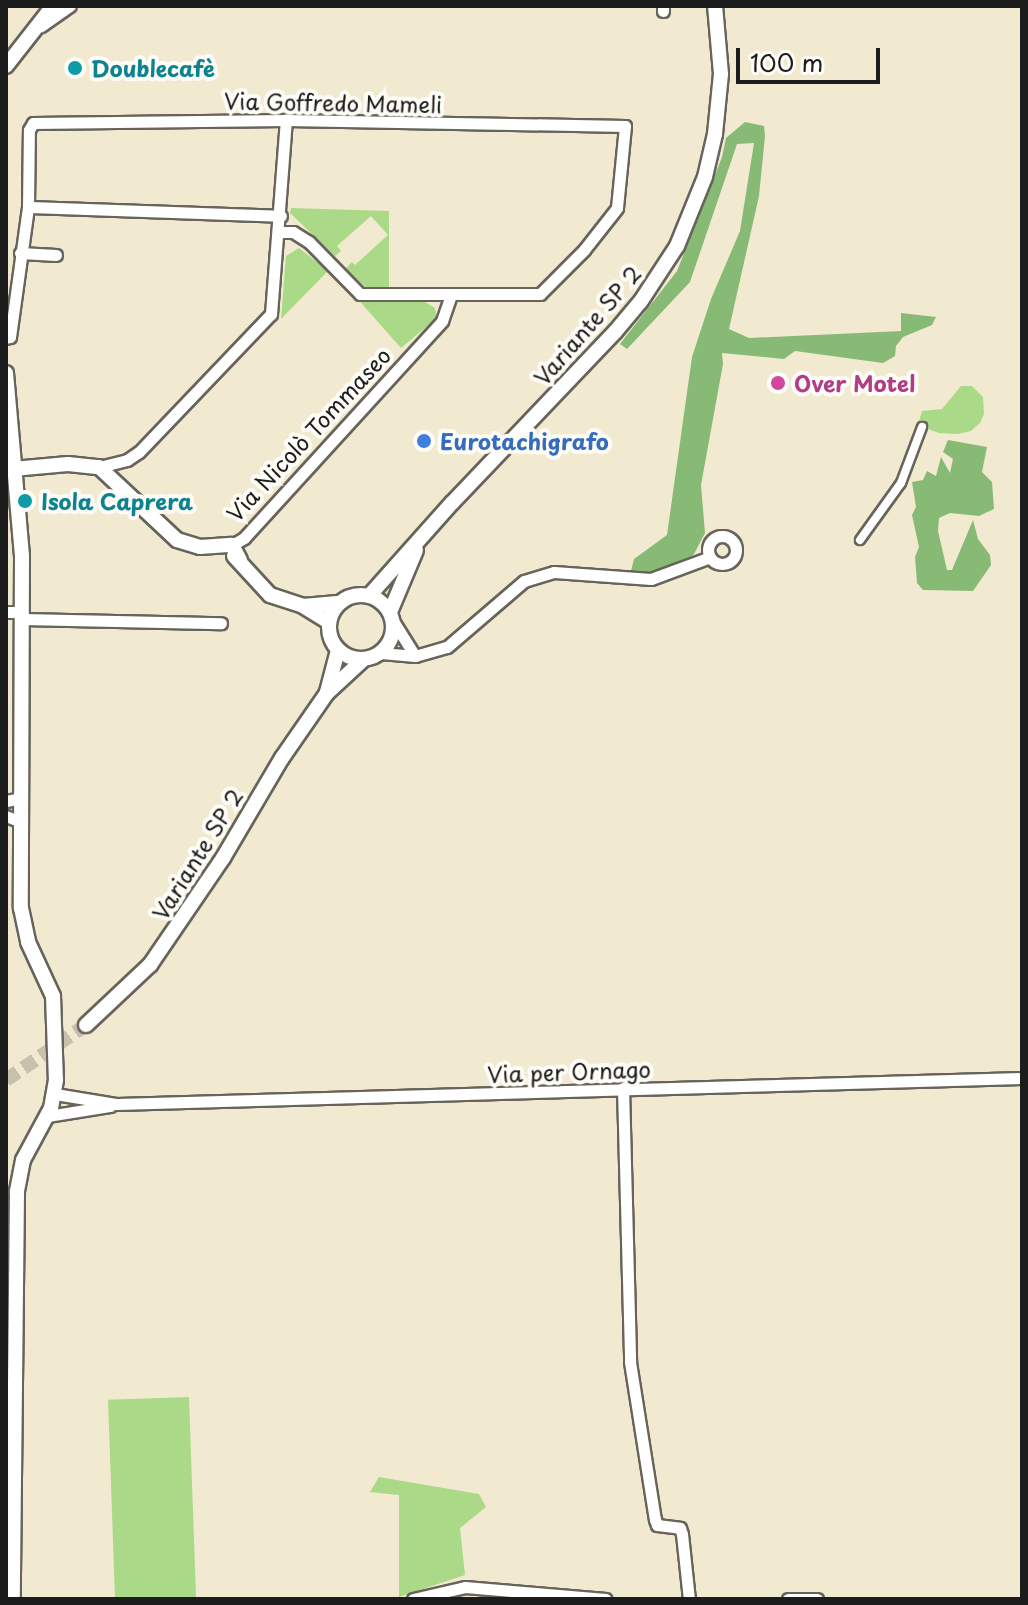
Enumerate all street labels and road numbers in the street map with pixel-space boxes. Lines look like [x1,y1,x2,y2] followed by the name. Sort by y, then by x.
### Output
[223,87,443,117] street label: Via Goffredo Mameli
[528,260,646,390] street label: Variante SP 2
[221,342,395,526] street label: Via Nicolò Tommaseo
[147,784,247,924] street label: Variante SP 2
[487,1055,651,1087] street label: Via per Ornago

